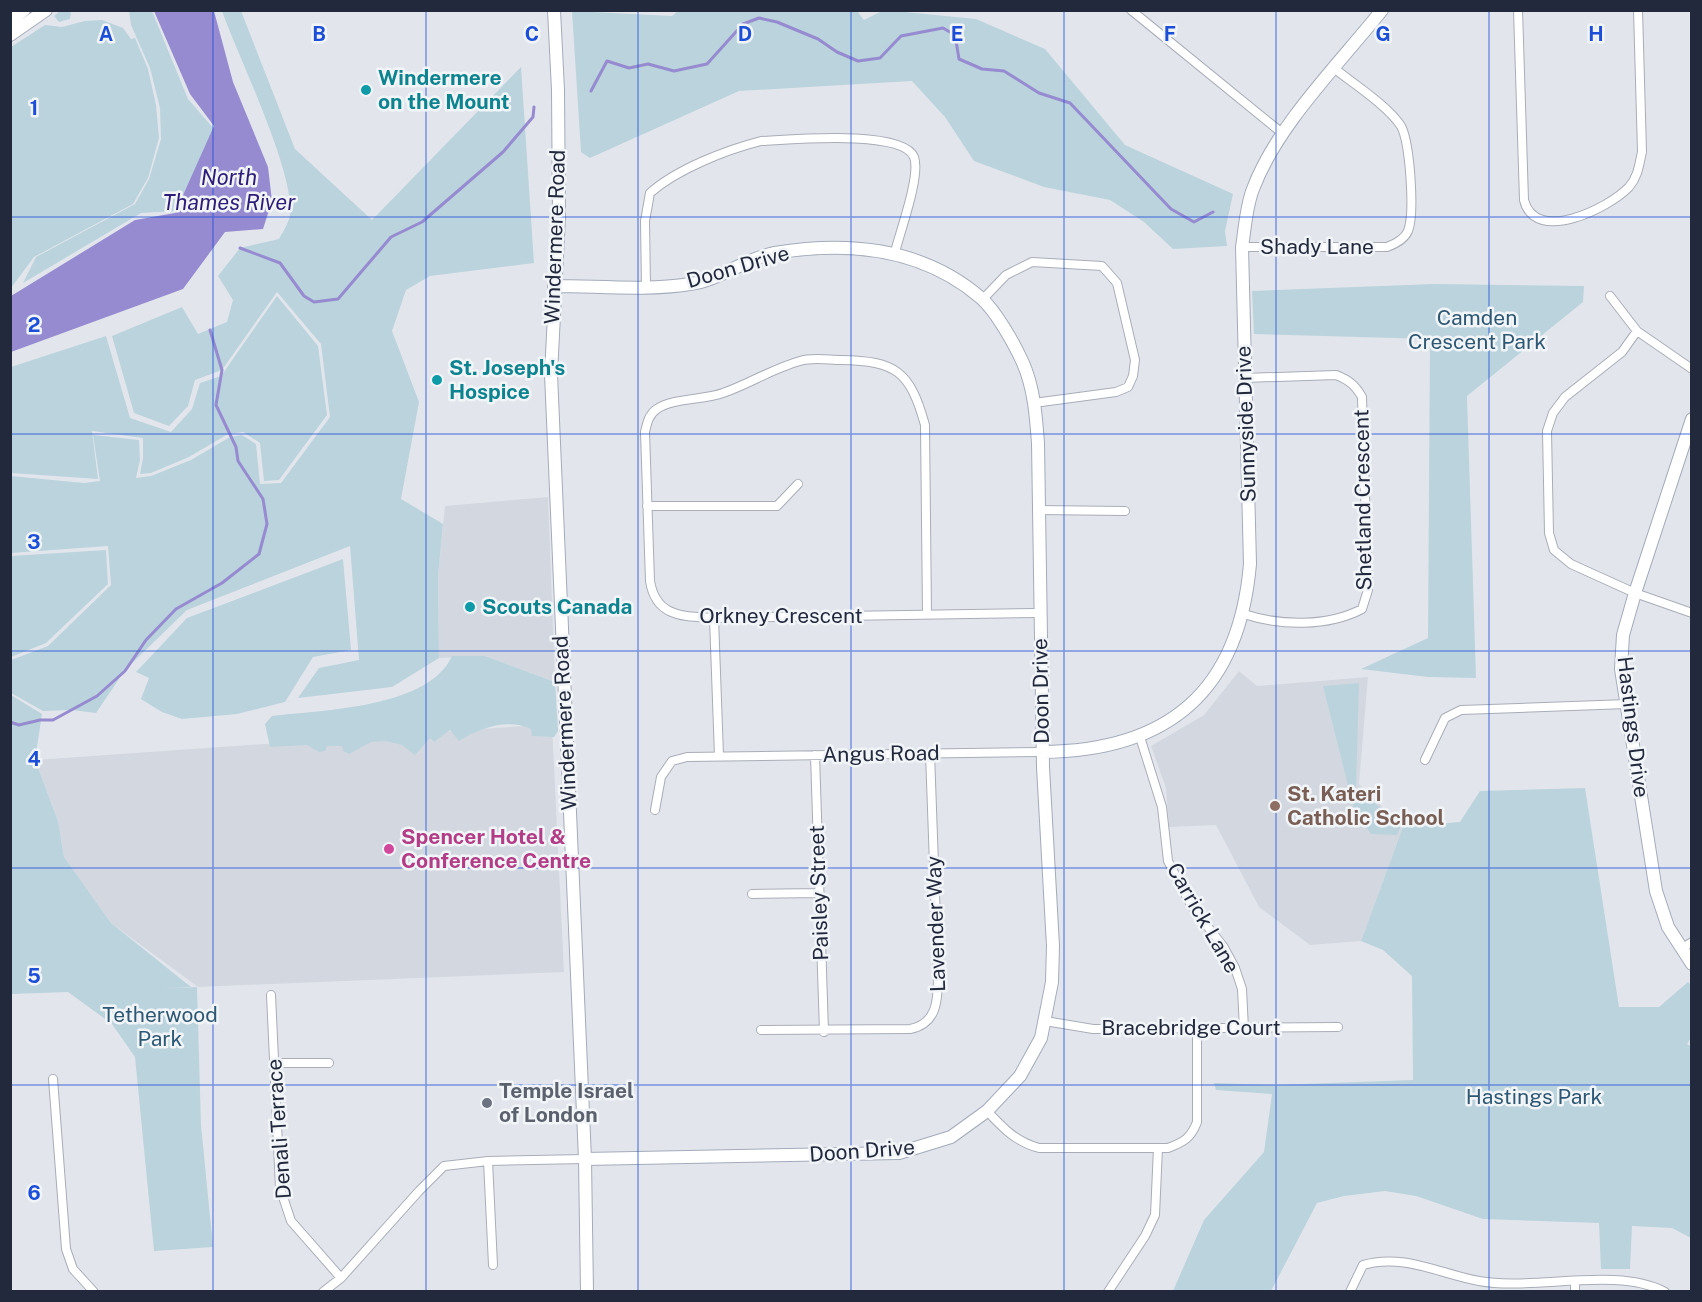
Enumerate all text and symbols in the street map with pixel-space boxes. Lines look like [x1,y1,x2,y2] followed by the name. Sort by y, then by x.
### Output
[99,22,113,46] text: A
[312,22,326,46] text: B
[525,22,539,46] text: C
[738,22,752,46] text: D
[951,22,963,46] text: E
[1164,22,1176,46] text: F
[1375,22,1391,46] text: G
[1588,22,1604,46] text: H
[378,65,510,114] place label: Windermere on the Mount
[359,83,373,97] marker: Windermere on the Mount
[30,96,38,120] text: 1
[539,149,570,325] street label: Windermere Road
[163,164,296,215] water label: North Thames River
[1260,234,1374,259] street label: Shady Lane
[684,240,792,293] street label: Doon Drive
[1408,305,1546,354] park label: Camden Crescent Park
[28,313,40,337] text: 2
[1230,345,1261,503] street label: Sunnyside Drive
[449,355,565,404] place label: St. Joseph's Hospice
[430,373,444,387] marker: St. Joseph's Hospice
[1348,409,1377,591] street label: Shetland Crescent
[27,530,41,554] text: 3
[482,594,632,619] place label: Scouts Canada
[463,600,477,614] marker: Scouts Canada
[699,603,863,628] street label: Orkney Crescent
[547,635,582,811] street label: Windermere Road
[1027,638,1054,744] street label: Doon Drive
[1612,655,1655,799] street label: Hastings Drive
[822,740,940,767] street label: Angus Road
[27,747,41,771] text: 4
[1287,781,1445,830] place label: St. Kateri Catholic School
[1268,799,1282,813] marker: St. Kateri Catholic School
[401,824,591,873] place label: Spencer Hotel & Conference Centre
[804,825,833,961] street label: Paisley Street
[382,842,396,856] marker: Spencer Hotel & Conference Centre
[921,855,950,993] street label: Lavender Way
[1162,858,1245,977] street label: Carrick Lane
[27,964,41,988] text: 5
[102,1002,218,1051] park label: Tetherwood Park
[1101,1015,1281,1040] street label: Bracebridge Court
[261,1058,296,1200] street label: Denali Terrace
[499,1078,634,1127] place label: Temple Israel of London
[1466,1084,1603,1109] park label: Hastings Park
[480,1096,494,1110] marker: Temple Israel of London
[808,1134,916,1167] street label: Doon Drive
[27,1181,41,1205] text: 6

